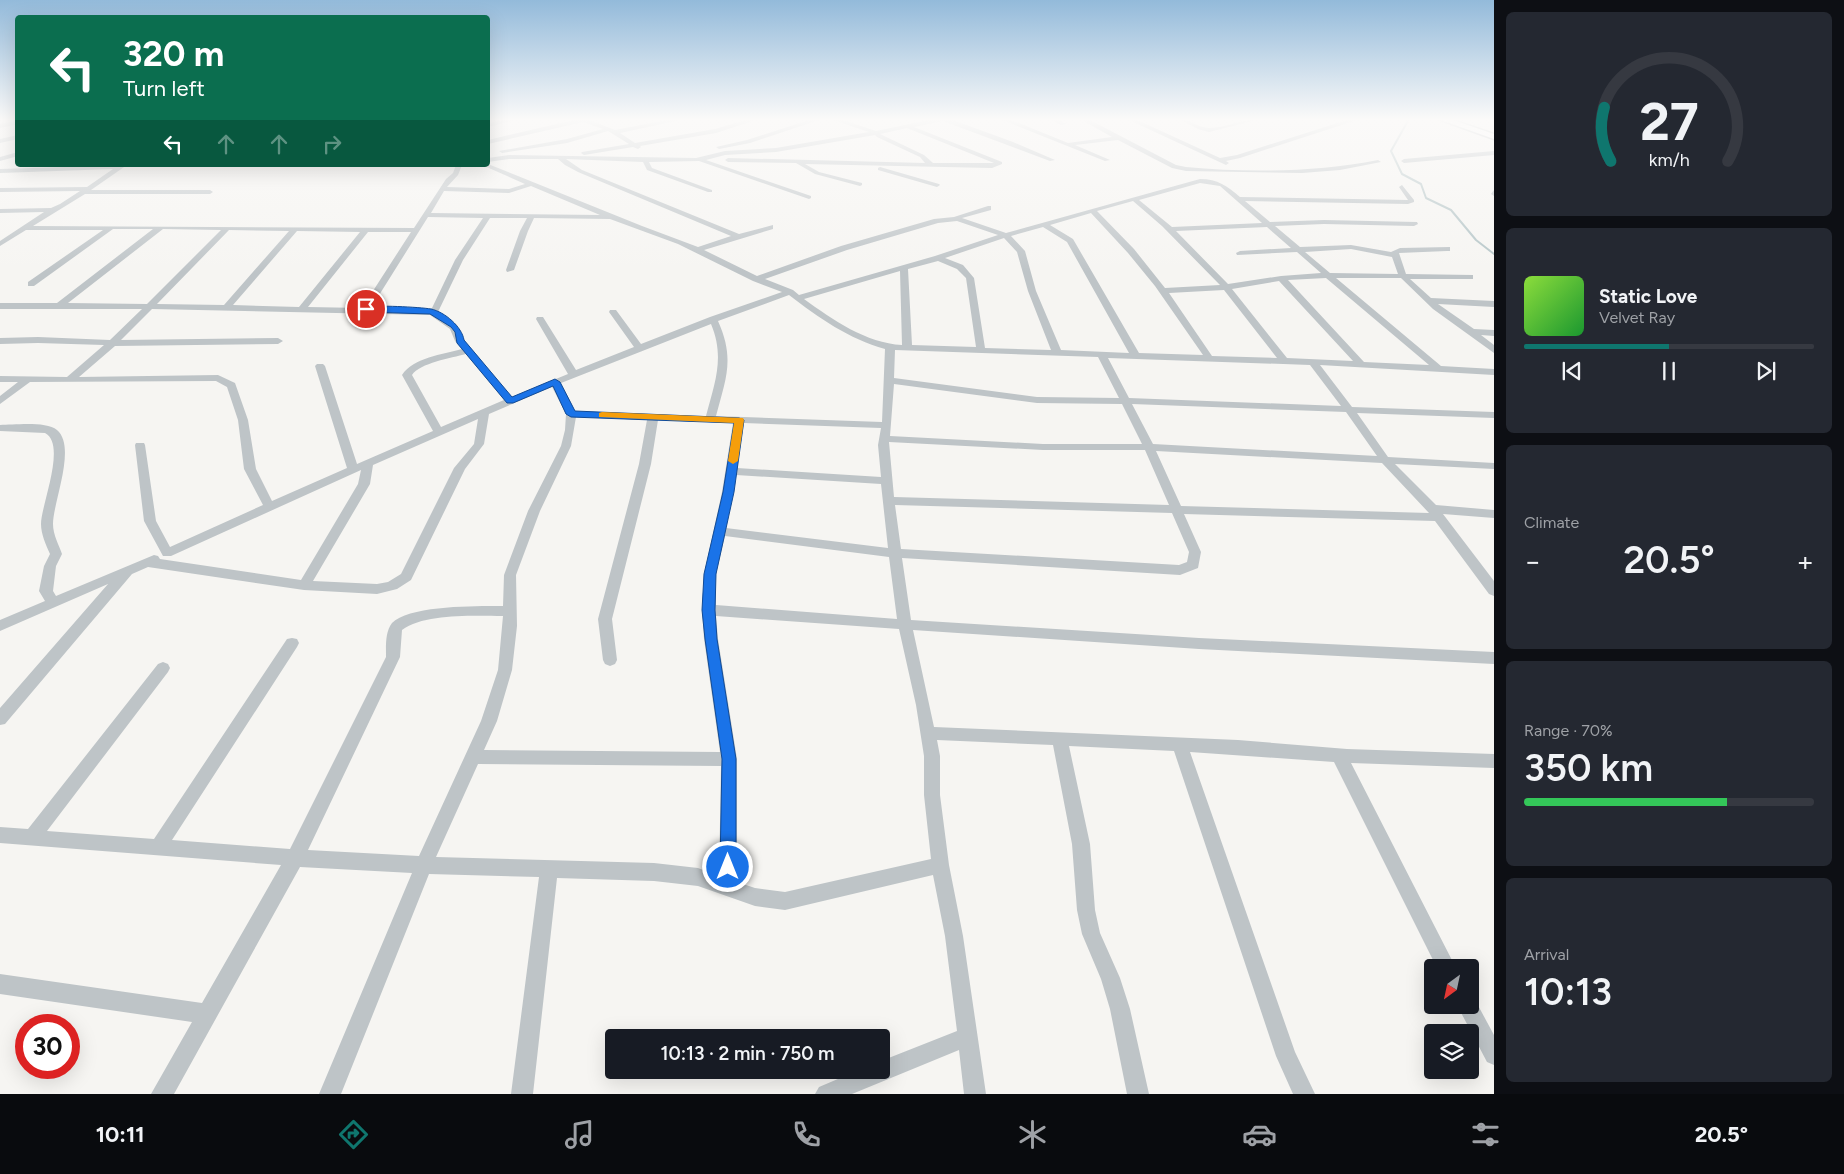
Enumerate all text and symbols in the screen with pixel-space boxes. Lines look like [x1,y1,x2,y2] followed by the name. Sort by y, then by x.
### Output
[123,33,224,75] text: 320 m
[40,35,105,100] icon: left
[123,75,205,102] text: Turn left
[1639,91,1699,153] text: 27
[159,130,187,158] icon: left
[212,130,240,158] icon: ahead
[265,130,293,158] icon: ahead
[318,130,346,158] icon: right
[1649,149,1689,170] text: km/h
[1599,285,1697,308] text: Static Love
[345,288,387,330] pin
[352,295,380,323] icon: arrive
[1599,308,1675,327] text: Velvet Ray
[1558,357,1586,385] icon: previous
[1655,357,1683,385] icon: pause
[1752,357,1780,385] icon: next
[1524,513,1579,532] text: Climate
[1623,537,1715,583] text: 20.5°
[1524,544,1541,578] text: −
[1797,544,1814,578] text: +
[1524,721,1613,740] text: Range · 70%
[1524,745,1653,791] text: 350 km
[701,840,753,892] position arrow
[1524,945,1569,964] text: Arrival
[1424,959,1479,1014] north arrow
[1424,959,1479,1079] map controls
[1524,969,1612,1015] text: 10:13
[15,1014,80,1079] speed limit sign: 30
[1424,1024,1479,1079] button: layers
[660,1042,835,1065] text: 10:13 · 2 min · 750 m
[336,1117,371,1152] icon: directions
[562,1117,597,1152] icon: music
[789,1117,824,1152] icon: phone
[1015,1117,1050,1152] icon: climate
[1242,1117,1277,1152] icon: car
[1468,1117,1503,1152] icon: filters
[96,1121,144,1148] text: 10:11
[1695,1121,1748,1148] text: 20.5°

